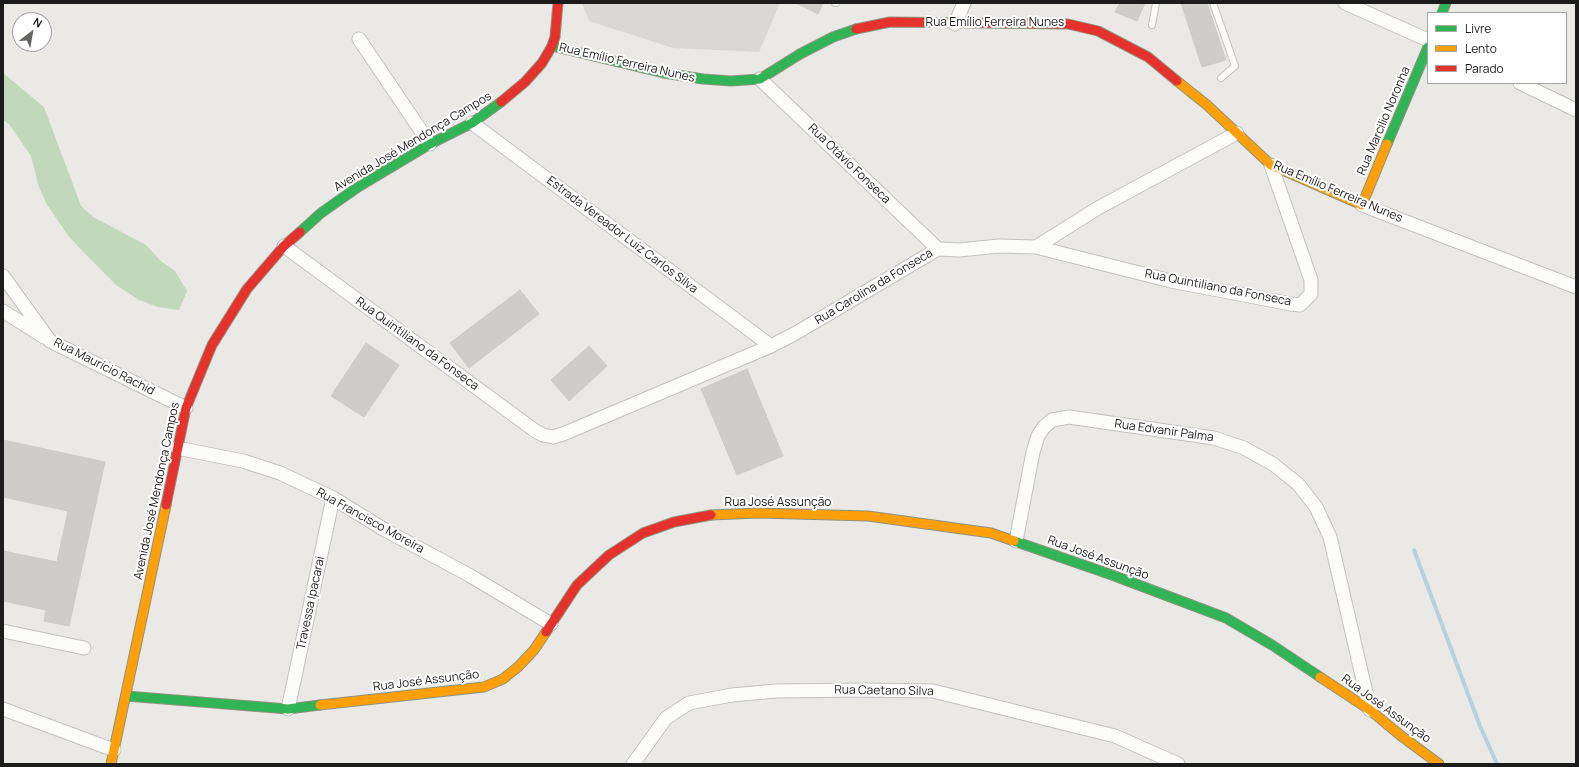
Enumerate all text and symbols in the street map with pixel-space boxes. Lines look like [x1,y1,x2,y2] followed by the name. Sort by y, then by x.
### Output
[12,12,52,52] north arrow
[1427,12,1567,84] legend
[31,14,45,31] text: N
[926,16,1064,30] street label: Rua Emílio Ferreira Nunes
[1465,20,1491,37] text: Livre
[558,40,696,86] street label: Rua Emílio Ferreira Nunes
[1465,40,1497,57] text: Lento
[1465,60,1504,77] text: Parado
[1355,65,1413,177] street label: Rua Marcilio Noronha
[332,89,494,195] street label: Avenida José Mendonça Campos
[805,121,893,207] street label: Rua Otávio Fonseca
[1271,158,1405,226] street label: Rua Emílio Ferreira Nunes
[544,173,700,297] street label: Estrada Vereador Luiz Carlos Silva
[812,246,936,328] street label: Rua Carolina da Fonseca
[1144,267,1292,309] street label: Rua Quintiliano da Fonseca
[353,294,481,394] street label: Rua Quintiliano da Fonseca
[51,335,157,399] street label: Rua Maurício Rachid
[131,401,183,581] street label: Avenida José Mendonça Campos
[1113,417,1215,445] street label: Rua Edvanir Palma
[314,485,426,557] street label: Rua Francisco Moreira
[725,496,831,510] street label: Rua José Assunção
[1045,533,1151,583] street label: Rua José Assunção
[294,555,328,651] street label: Travessa Ipacarai
[372,667,480,695] street label: Rua José Assunção
[1339,672,1433,746] street label: Rua José Assunção
[834,683,934,699] street label: Rua Caetano Silva

